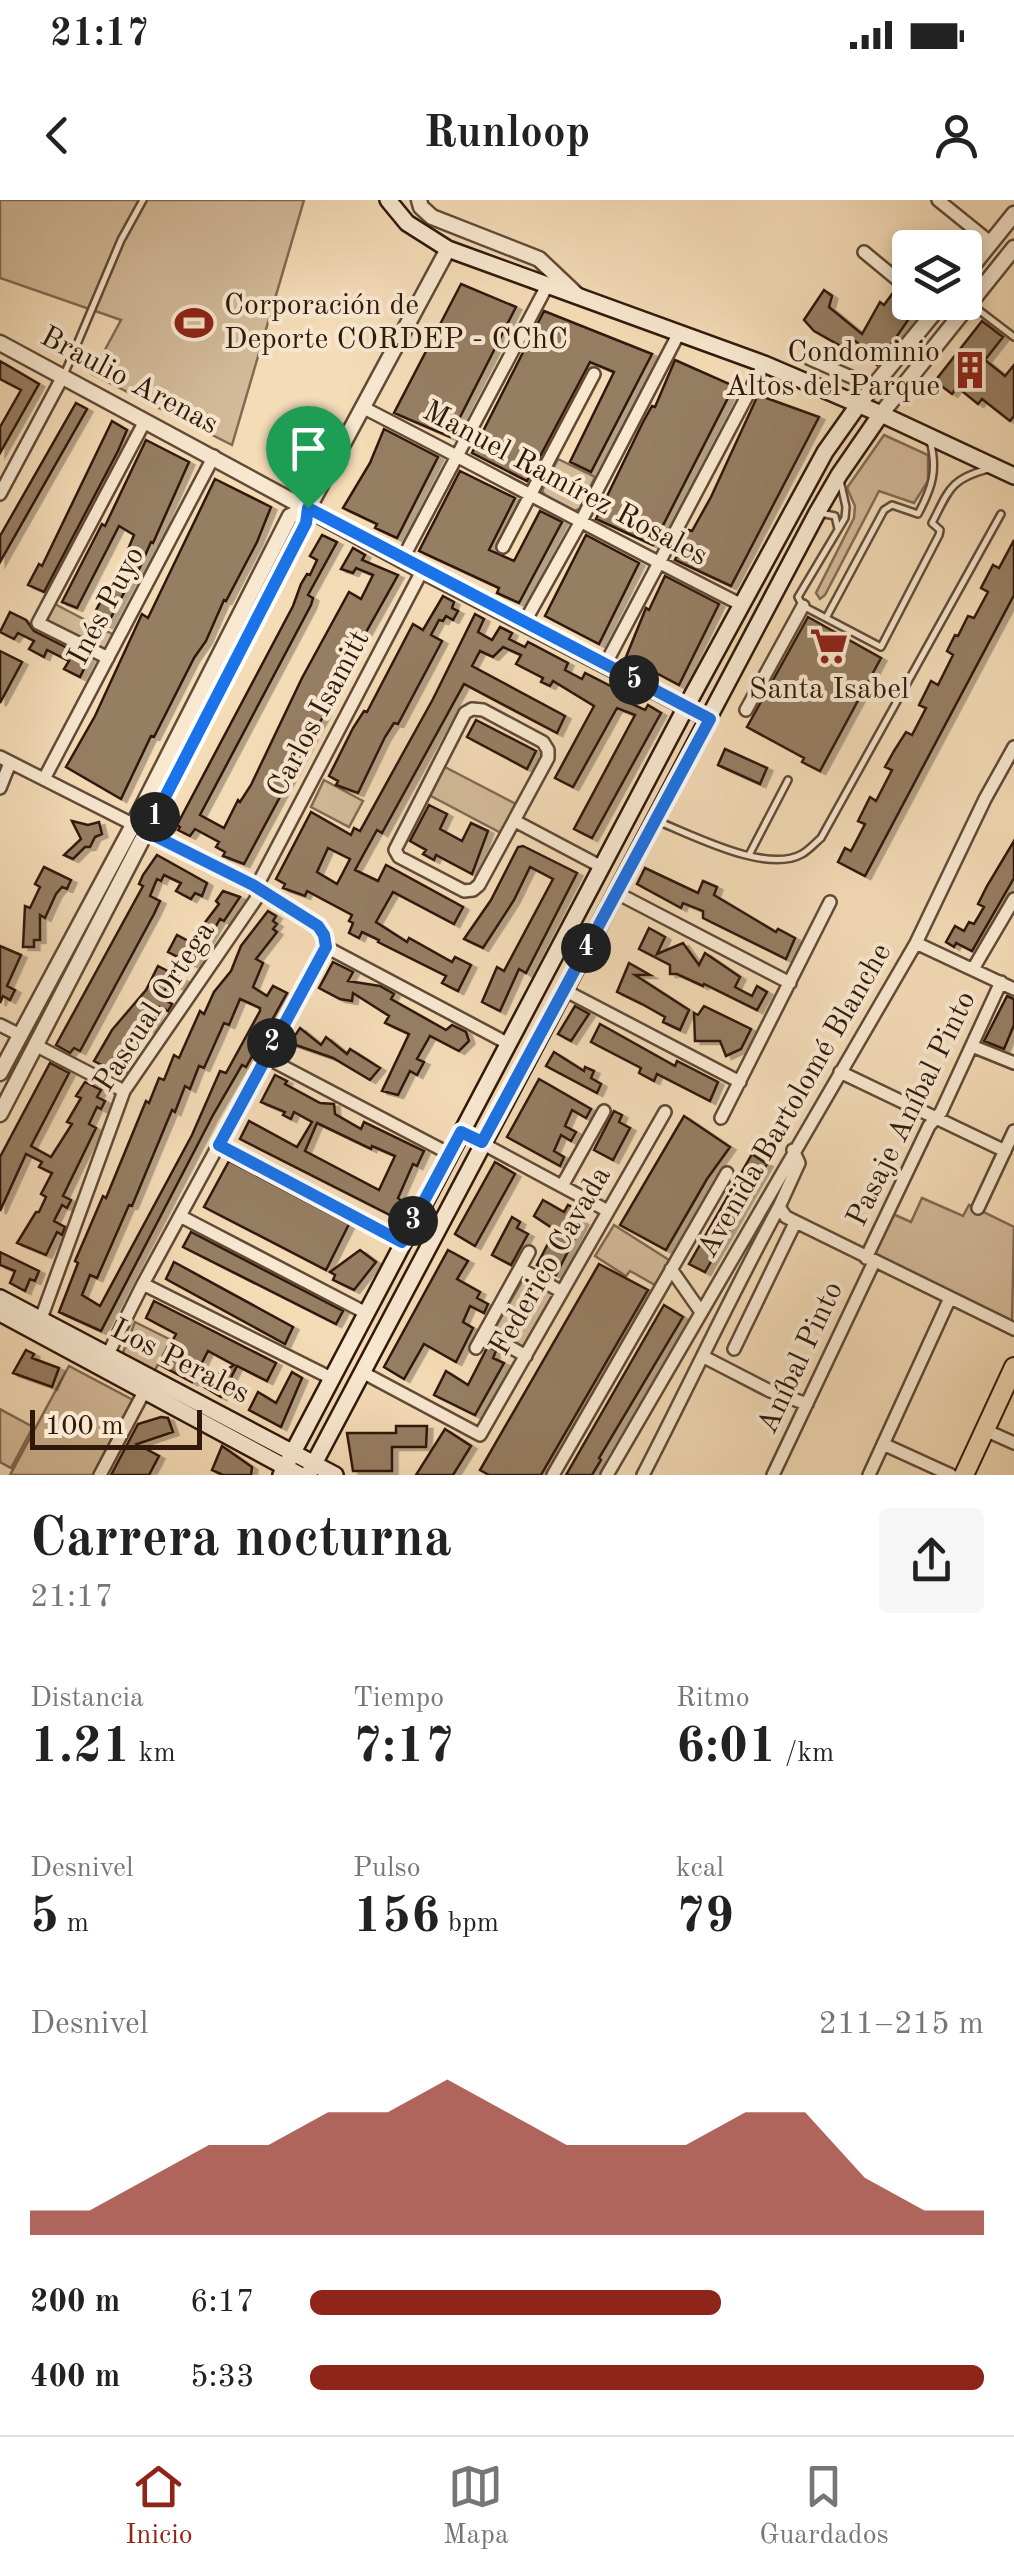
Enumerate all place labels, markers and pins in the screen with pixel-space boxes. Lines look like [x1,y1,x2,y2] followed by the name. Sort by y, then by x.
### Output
[224,291,568,355] place label: Corporación de Deporte CORDEP - CChC
[173,302,215,344] sports icon: Corporación de Deporte CORDEP - CChC
[725,338,940,402] place label: Condominio Altos del Parque
[949,349,991,391] building icon: Condominio Altos del Parque
[266,406,351,509] pin
[808,625,850,667] supermarket icon: Santa Isabel
[609,655,659,705] pin: 5
[749,675,909,705] place label: Santa Isabel
[130,792,180,842] pin: 1
[561,923,611,973] pin: 4
[247,1018,297,1068] pin: 2
[388,1196,438,1246] pin: 3

